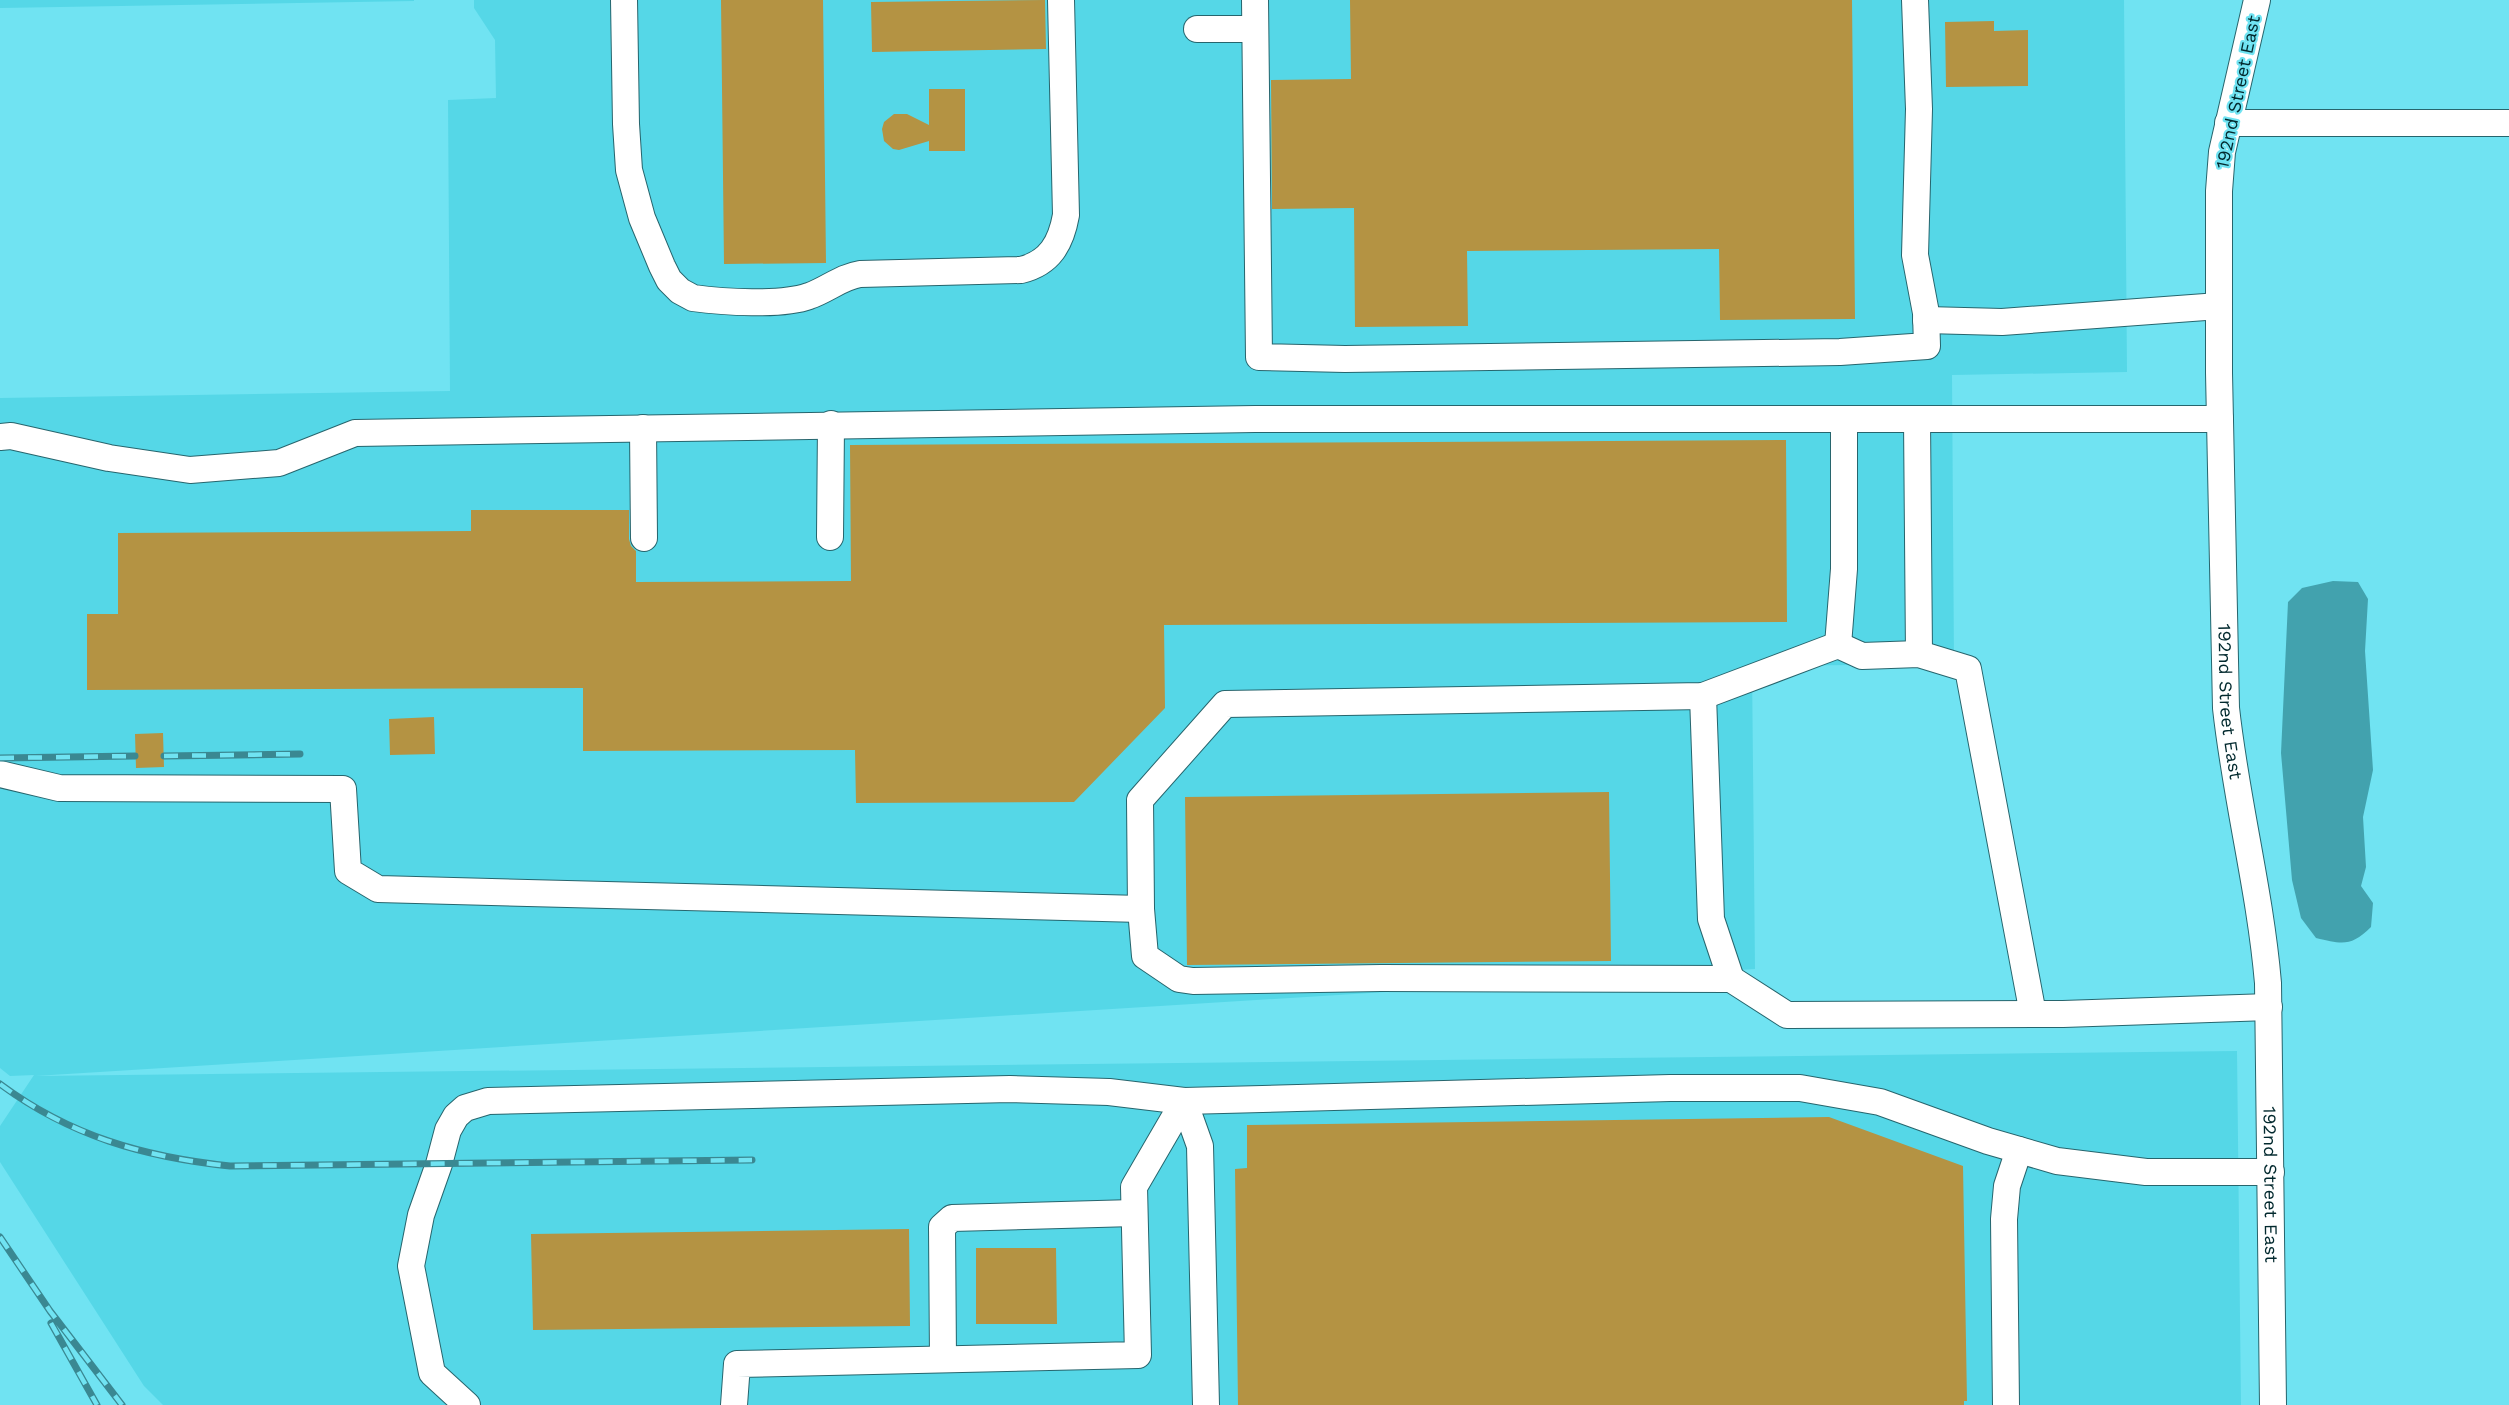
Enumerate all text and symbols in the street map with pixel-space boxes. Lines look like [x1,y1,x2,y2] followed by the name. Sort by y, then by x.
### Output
[2211,13,2264,170] street label: 192nd Street East
[2214,623,2247,781] street label: 192nd Street East
[2259,1106,2282,1263] street label: 192nd Street East

